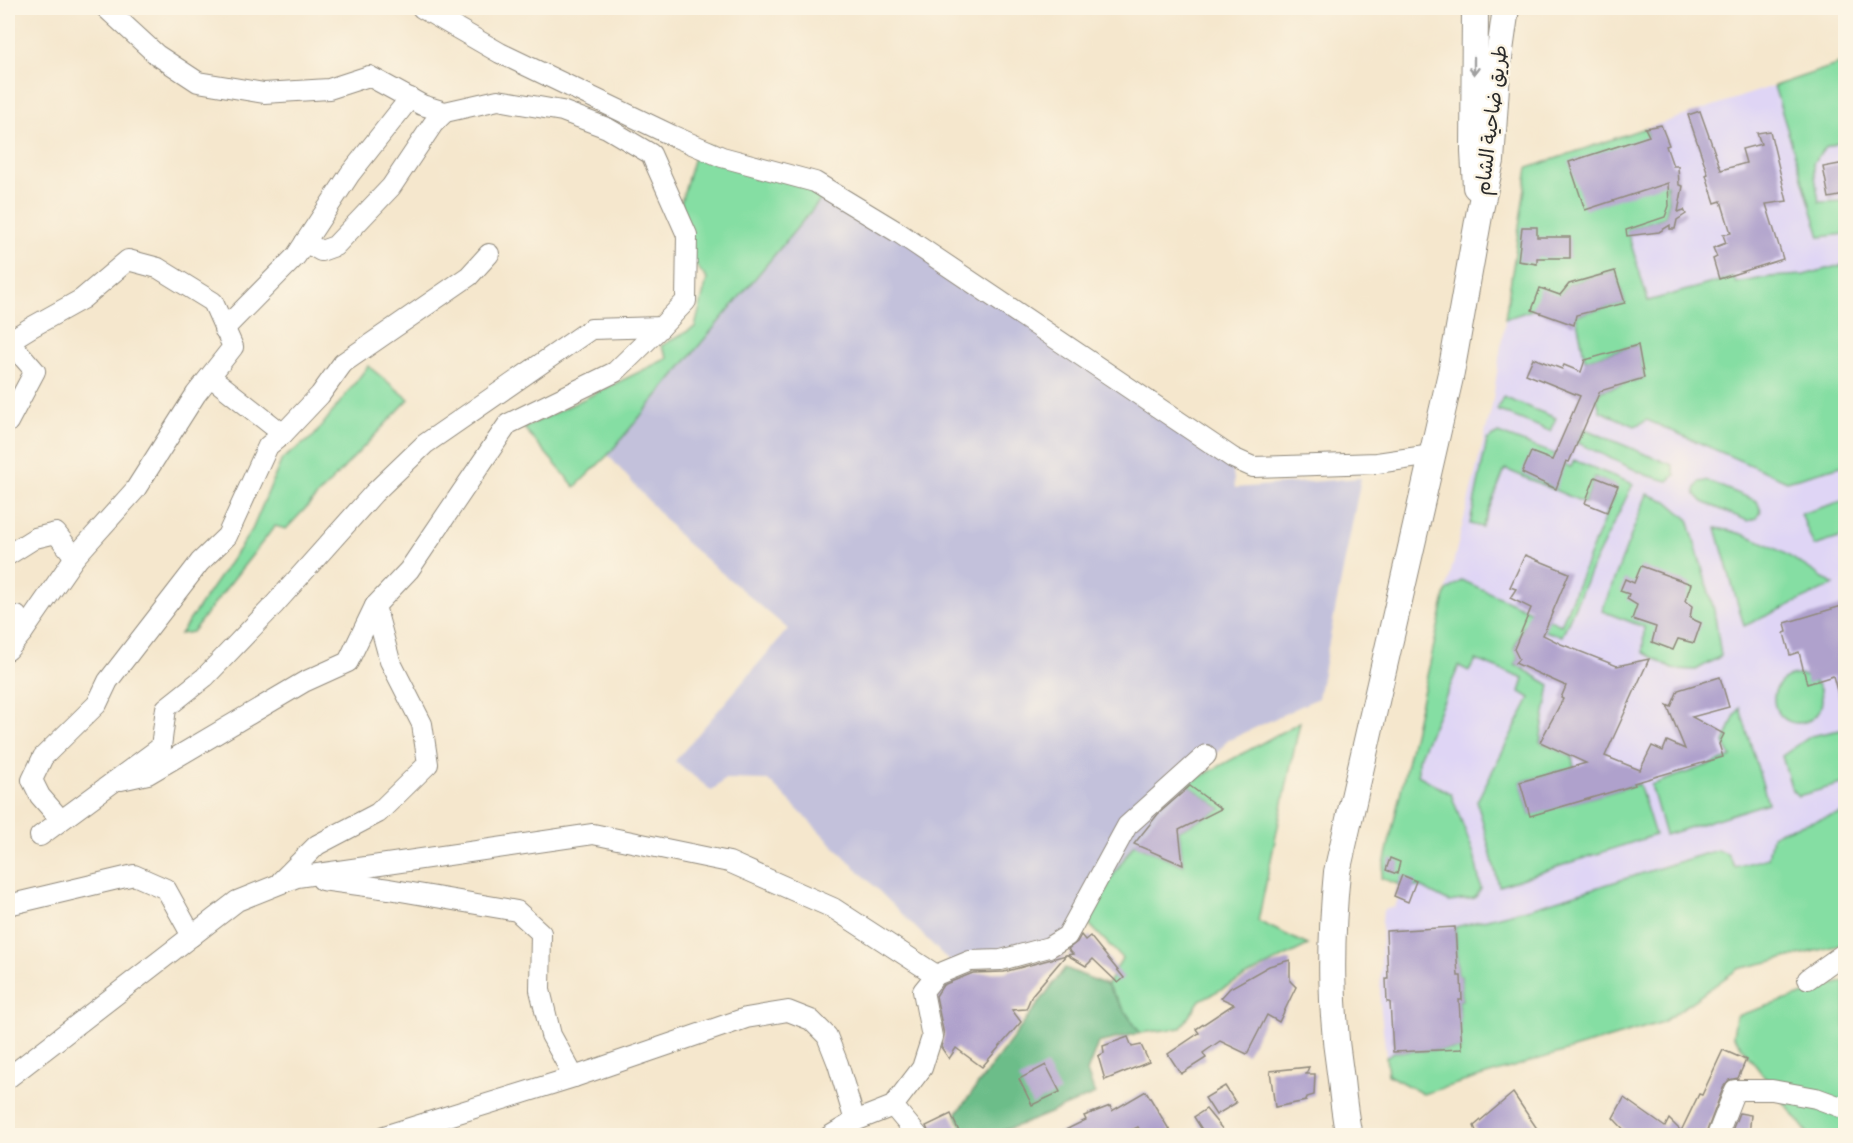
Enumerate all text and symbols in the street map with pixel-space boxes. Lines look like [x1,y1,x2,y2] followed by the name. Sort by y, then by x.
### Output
[1471,44,1517,197] street label: طريق ضاحية الشام
[1468,55,1480,75] one-way arrow

